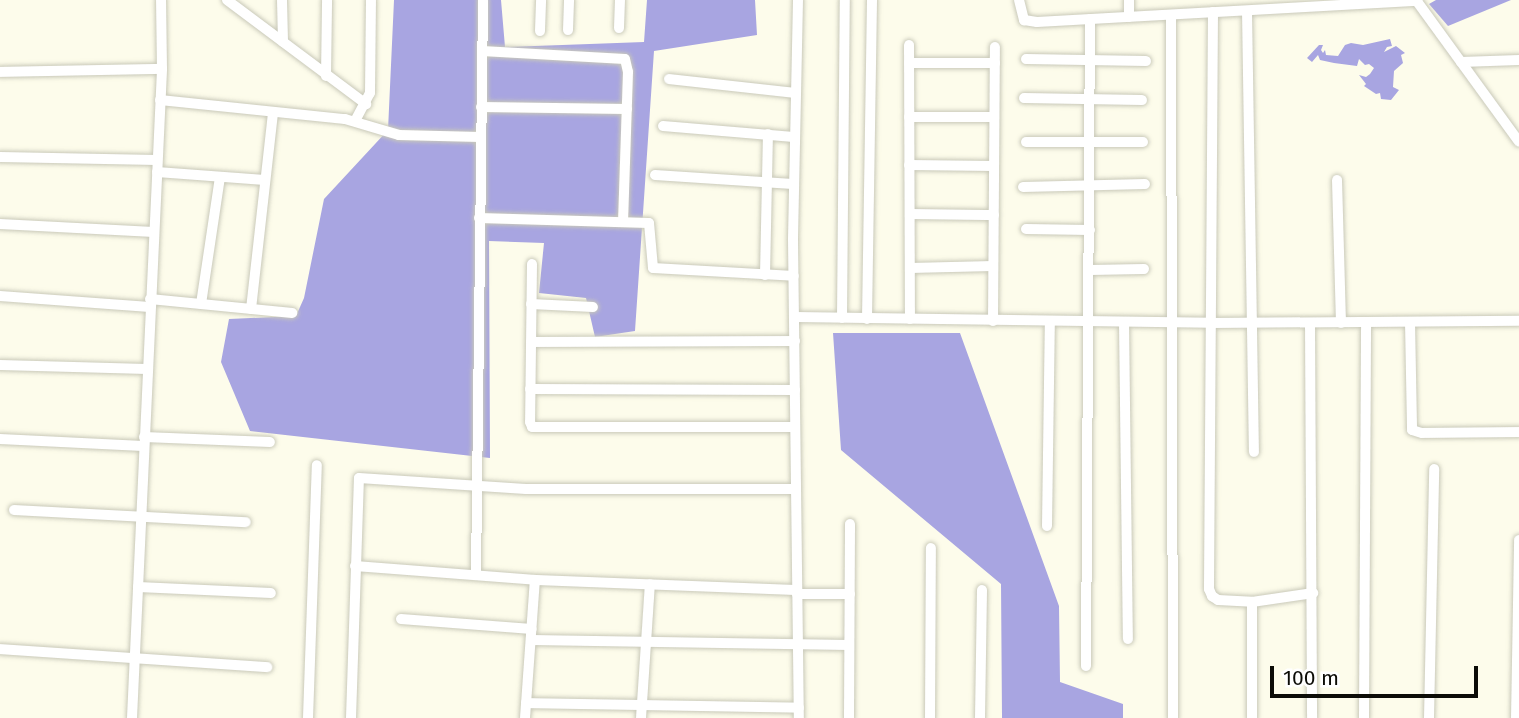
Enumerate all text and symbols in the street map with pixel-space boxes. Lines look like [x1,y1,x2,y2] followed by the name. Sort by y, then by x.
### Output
[1274,652,1482,696] scale bar
[1283,665,1339,691] text: 100 m

